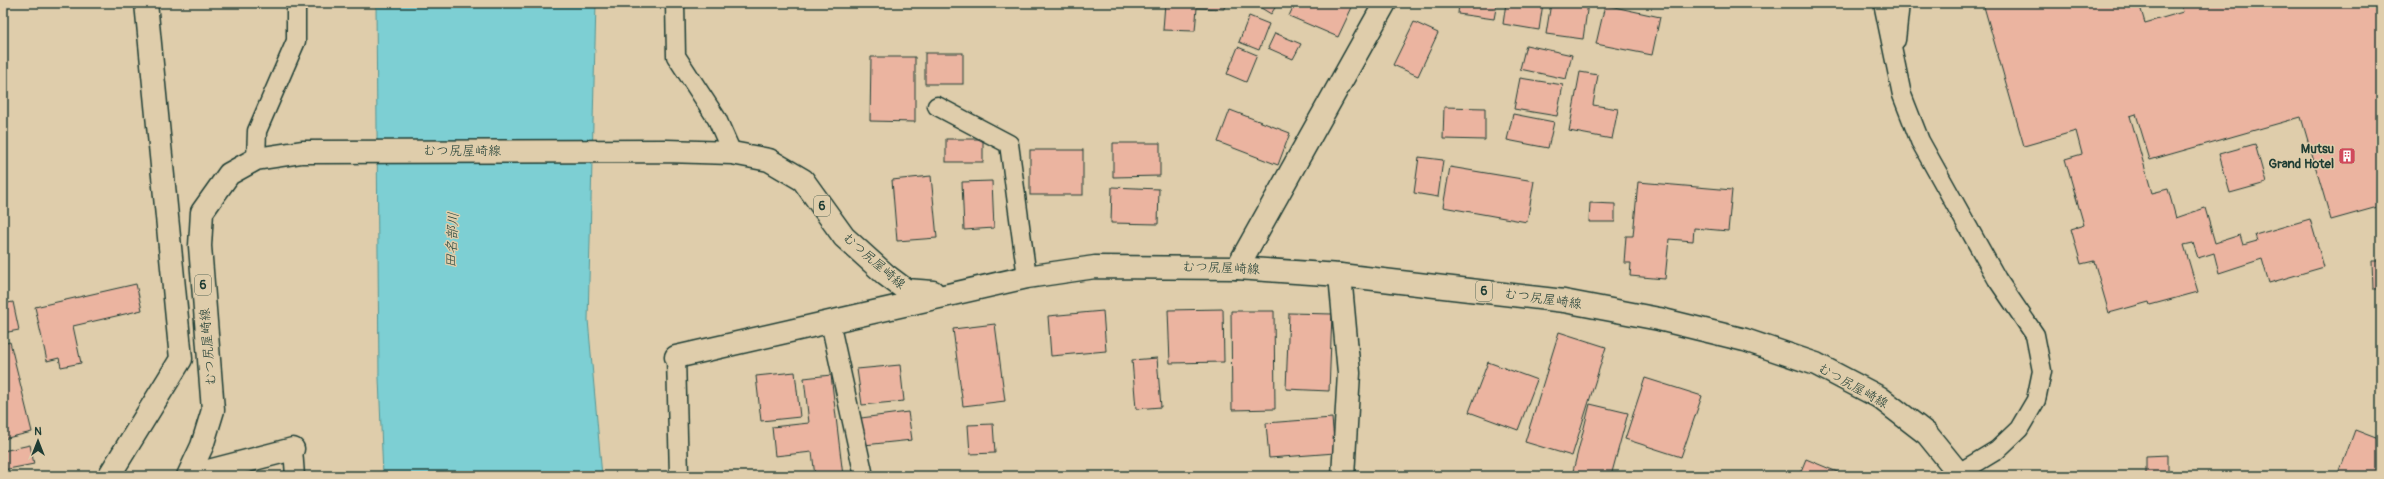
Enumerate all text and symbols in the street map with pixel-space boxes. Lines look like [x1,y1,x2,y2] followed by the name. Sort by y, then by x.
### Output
[2269,141,2334,172] place label: Mutsu Grand Hotel
[423,143,502,159] street label: むつ尻屋崎線
[2337,146,2357,166] building icon: Mutsu Grand Hotel
[814,196,830,216] road number: 6
[442,212,462,268] water label: 田名部川
[839,229,909,293] street label: むつ尻屋崎線
[1182,259,1261,277] street label: むつ尻屋崎線
[195,275,211,295] road number: 6
[1476,281,1492,301] road number: 6
[1503,286,1584,312] street label: むつ尻屋崎線
[197,306,219,387] street label: むつ尻屋崎線
[1815,360,1892,412] street label: むつ尻屋崎線
[18,421,58,461] north arrow
[34,425,42,438] text: N

